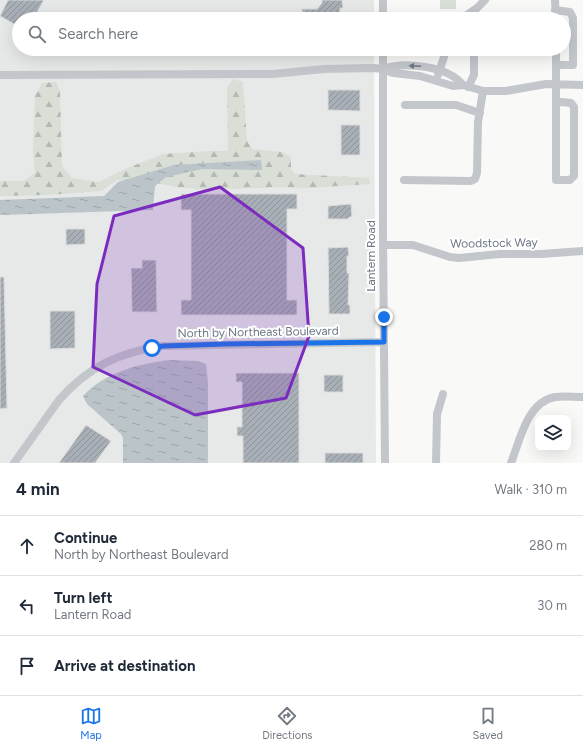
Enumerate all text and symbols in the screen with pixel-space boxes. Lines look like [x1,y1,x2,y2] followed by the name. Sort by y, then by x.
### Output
[12,12,571,56] search box
[26,23,48,45] icon: search
[58,25,138,43] text: Search here
[409,62,421,69] one-way arrow
[364,220,378,292] street label: Lantern Road
[450,235,539,251] street label: Woodstock Way
[375,308,393,326] route end
[177,324,339,340] street label: North by Northeast Boulevard
[143,339,161,357] route start
[535,415,571,451] map controls
[535,415,571,451] button: layers
[16,479,60,499] text: 4 min
[494,482,567,497] text: Walk · 310 m
[54,529,117,547] text: Continue
[16,535,38,557] icon: ahead
[529,538,567,553] text: 280 m
[54,547,229,562] text: North by Northeast Boulevard
[54,589,112,607] text: Turn left
[16,595,38,617] icon: left
[537,598,567,613] text: 30 m
[54,607,131,622] text: Lantern Road
[16,655,38,677] icon: arrive
[54,657,195,675] text: Arrive at destination
[80,705,102,742] tab: Map
[262,705,312,742] tab: Directions
[473,705,503,742] tab: Saved

